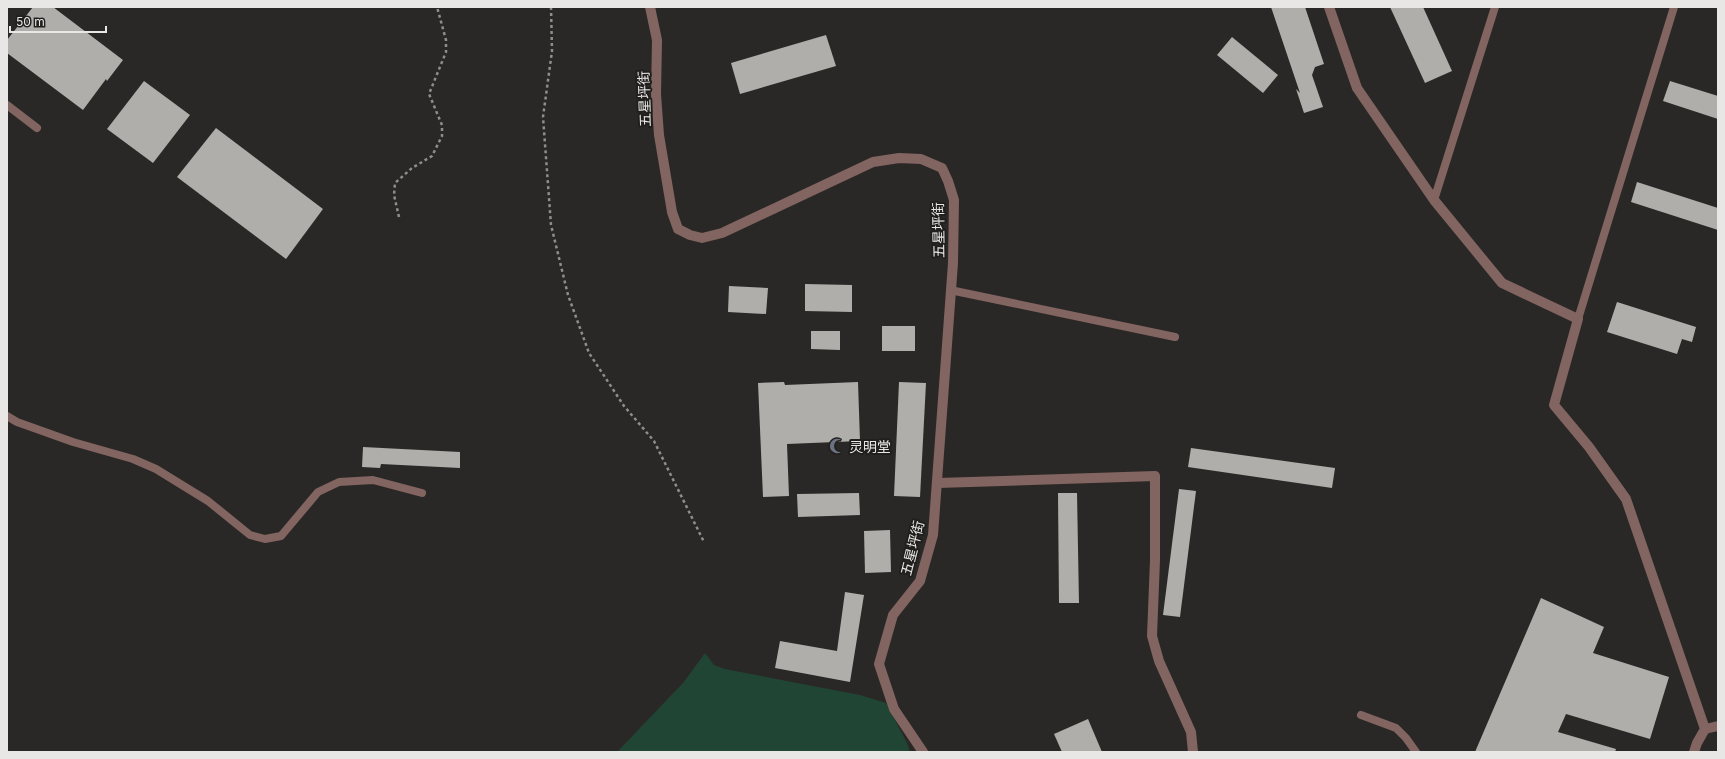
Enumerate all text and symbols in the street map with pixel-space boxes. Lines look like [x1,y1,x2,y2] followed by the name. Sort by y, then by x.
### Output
[10,8,106,34] scale bar
[16,14,45,29] text: 50 m
[635,71,653,127] street label: 五星坪街
[929,202,947,258] street label: 五星坪街
[828,437,846,455] mosque icon: 灵明堂
[849,438,891,455] place label: 灵明堂
[897,519,927,577] street label: 五星坪街

